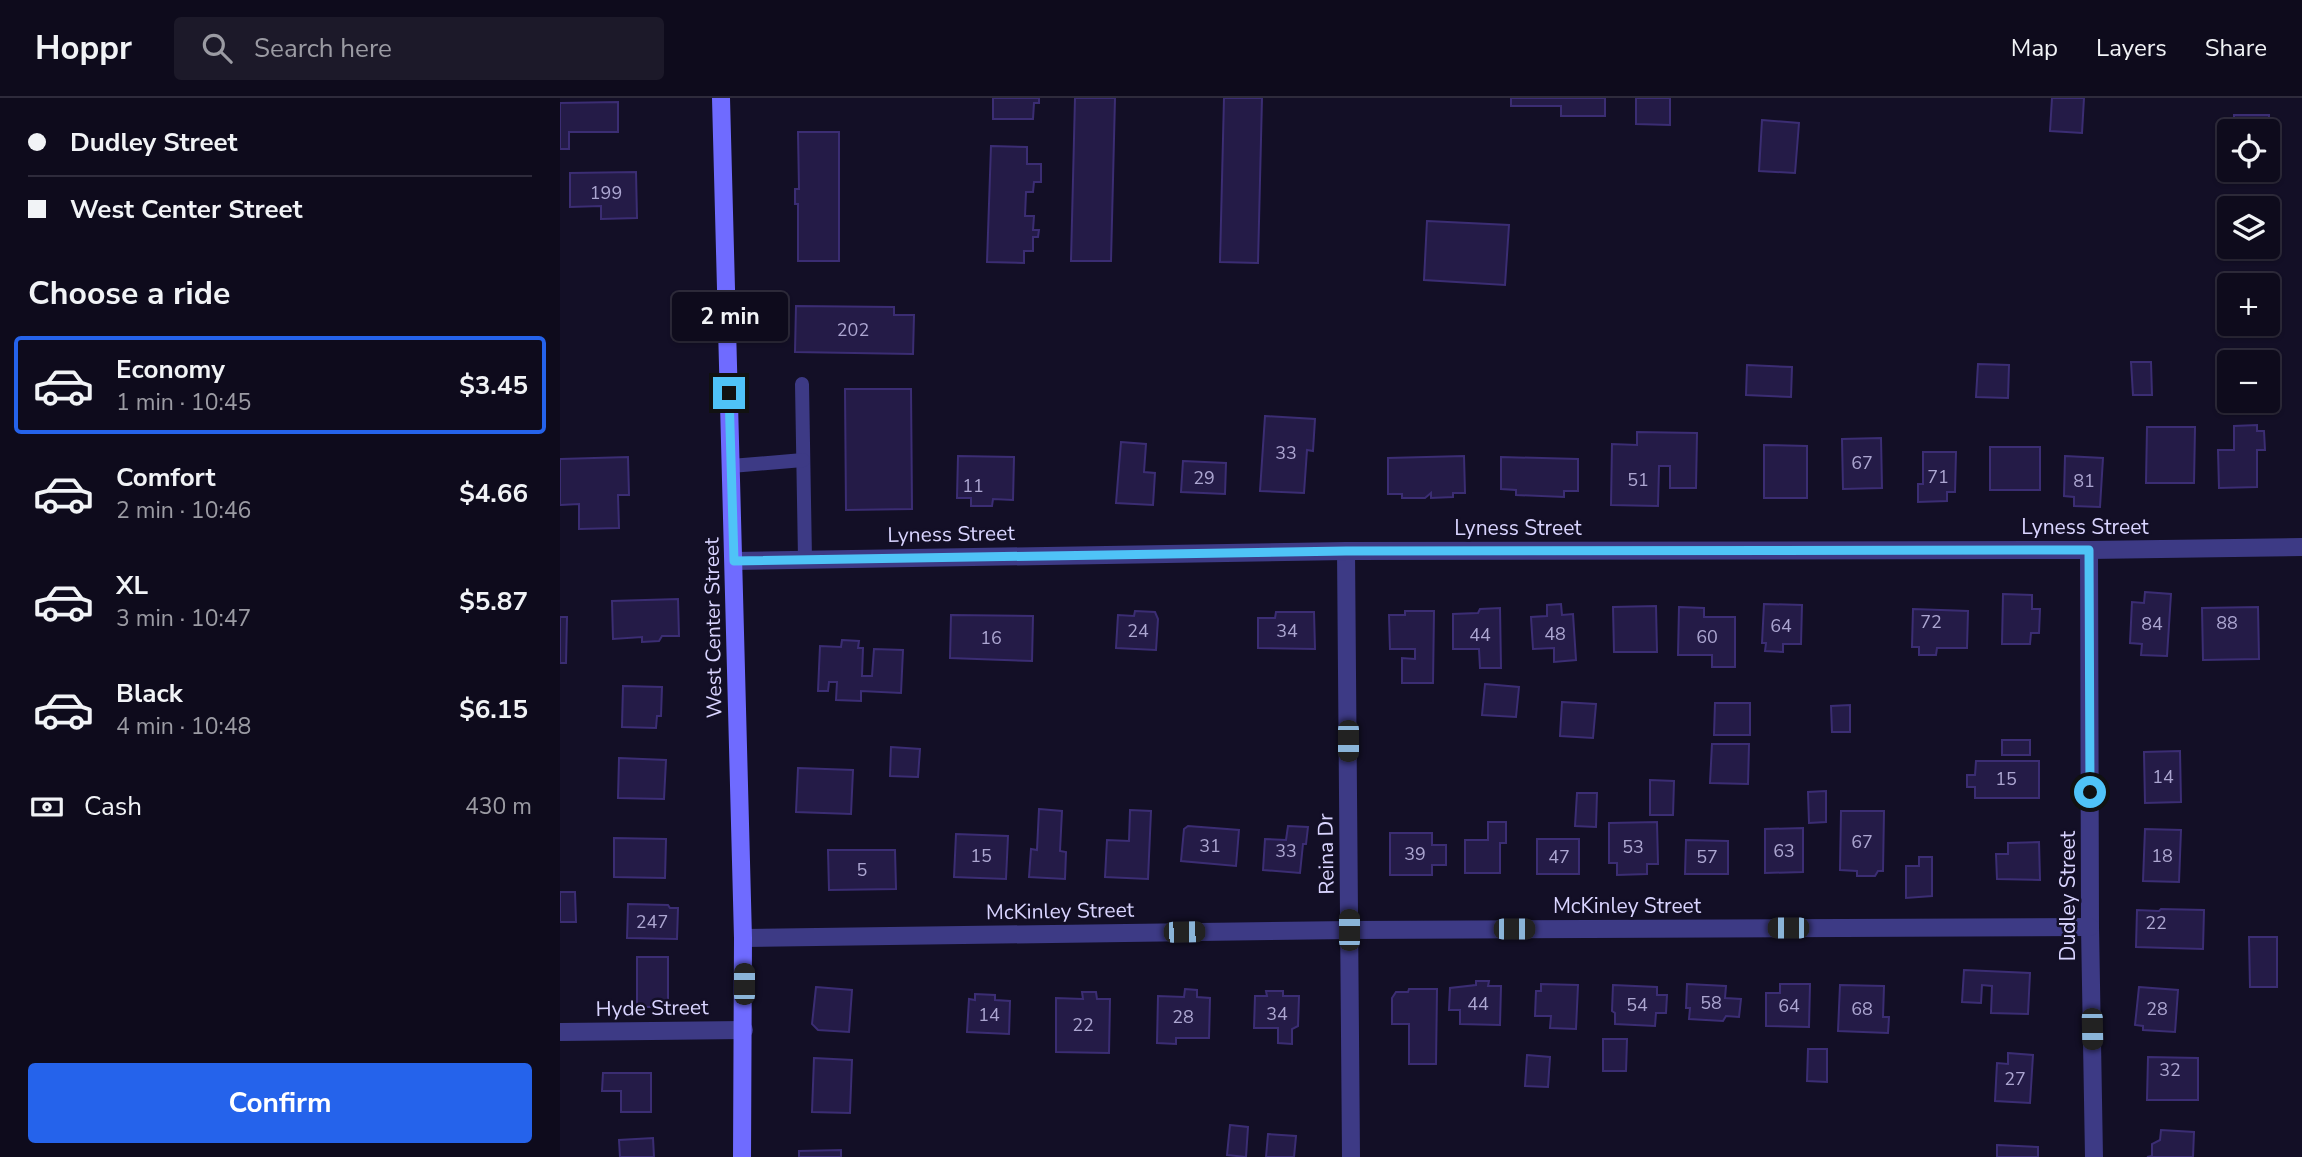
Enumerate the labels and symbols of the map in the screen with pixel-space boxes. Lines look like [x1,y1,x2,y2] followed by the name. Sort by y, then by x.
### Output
[590,181,622,205] house number: 199
[671,292,787,341] callout: 2 min
[837,318,869,342] house number: 202
[713,377,745,409] route end
[1275,441,1297,465] house number: 33
[1851,451,1873,475] house number: 67
[1927,465,1949,489] house number: 71
[1193,466,1215,490] house number: 29
[1627,468,1649,492] house number: 51
[2073,469,2095,493] house number: 81
[962,474,984,498] house number: 11
[2021,513,2149,541] street label: Lyness Street
[1454,514,1582,542] street label: Lyness Street
[887,519,1016,549] street label: Lyness Street
[697,537,729,719] street label: West Center Street
[1920,610,1942,634] house number: 72
[2216,611,2238,635] house number: 88
[2141,612,2163,636] house number: 84
[1770,614,1792,638] house number: 64
[1127,619,1149,643] house number: 24
[1276,619,1298,643] house number: 34
[1544,622,1566,646] house number: 48
[1469,623,1491,647] house number: 44
[1696,625,1718,649] house number: 60
[980,626,1002,650] house number: 16
[1338,720,1359,762] car
[2152,765,2174,789] house number: 14
[1995,767,2017,791] house number: 15
[2074,776,2106,808] route start
[1311,813,1341,895] street label: Reina Dr
[1851,830,1873,854] house number: 67
[2054,830,2082,961] street label: Dudley Street
[1199,834,1221,858] house number: 31
[1622,835,1644,859] house number: 53
[1275,839,1297,863] house number: 33
[1773,839,1795,863] house number: 63
[1404,842,1426,866] house number: 39
[970,844,992,868] house number: 15
[2151,844,2173,868] house number: 18
[1548,845,1570,869] house number: 47
[1696,845,1718,869] house number: 57
[857,858,867,882] house number: 5
[1553,892,1702,920] street label: McKinley Street
[986,896,1135,926] street label: McKinley Street
[1339,909,1360,951] car
[636,910,668,934] house number: 247
[2145,911,2167,935] house number: 22
[1768,918,1810,939] car
[1494,919,1536,940] car
[1163,921,1206,943] car
[734,963,755,1005] car
[1700,991,1722,1015] house number: 58
[1467,992,1489,1016] house number: 44
[595,993,709,1023] street label: Hyde Street
[1626,993,1648,1017] house number: 54
[1778,994,1800,1018] house number: 64
[1851,997,1873,1021] house number: 68
[2146,997,2168,1021] house number: 28
[1266,1002,1288,1026] house number: 34
[978,1003,1000,1027] house number: 14
[1172,1005,1194,1029] house number: 28
[2082,1008,2103,1050] car
[1072,1013,1094,1037] house number: 22
[2159,1058,2181,1082] house number: 32
[2004,1067,2026,1091] house number: 27

